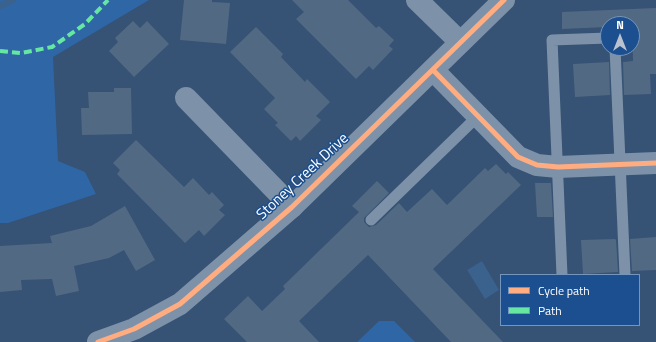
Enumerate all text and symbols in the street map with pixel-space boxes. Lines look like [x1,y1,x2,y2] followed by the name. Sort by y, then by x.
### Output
[600,16,640,56] north arrow
[616,17,624,33] text: N
[253,130,353,224] street label: Stoney Creek Drive
[500,274,640,326] legend
[538,281,590,300] text: Cycle path
[538,301,562,320] text: Path

